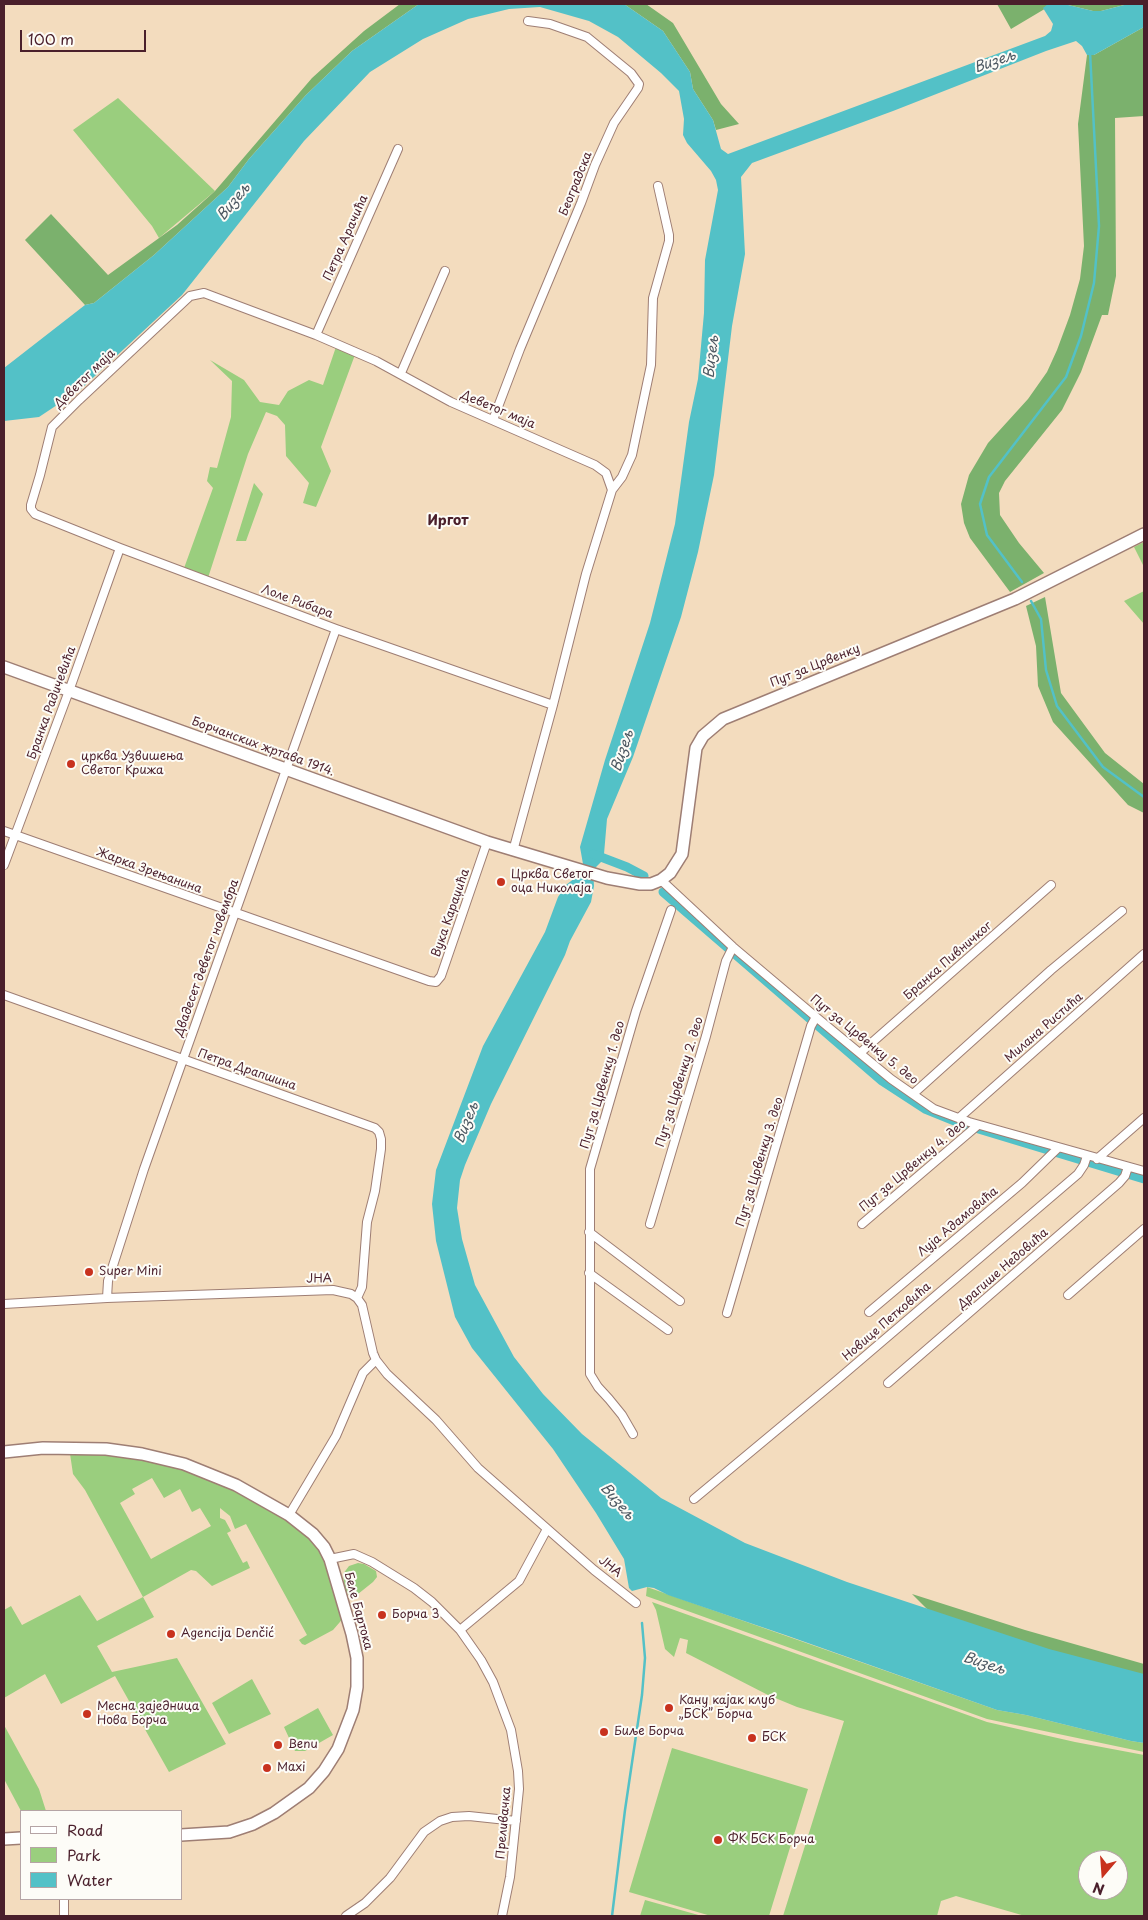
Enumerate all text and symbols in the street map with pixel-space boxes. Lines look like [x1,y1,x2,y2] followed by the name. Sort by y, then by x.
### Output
[22,20,149,52] scale bar
[28,27,74,50] text: 100 m
[972,47,1018,77] water label: Визељ
[557,150,595,218] street label: Београдска
[214,180,254,224] water label: Визељ
[321,193,371,283] street label: Петра Арачића
[701,335,723,379] water label: Визељ
[52,346,118,412] street label: Деветог маја
[459,388,537,432] street label: Деветог маја
[427,513,469,529] district label: Иргот
[259,582,335,622] street label: Лоле Рибара
[768,641,862,691] street label: Пут за Црвенку
[25,645,79,761] street label: Бранка Радичевића
[190,714,336,780] street label: Борчанских жртава 1914.
[608,728,638,774] water label: Визељ
[81,750,184,778] place label: црква Узвишења Светог Крижа
[65,758,77,770] marker: црква Узвишења Светог Крижа
[94,845,204,897] street label: Жарка Зрењанина
[429,867,473,959] street label: Вука Караџића
[511,868,593,896] place label: Црква Светог оца Николаја
[495,876,507,888] marker: Црква Светог оца Николаја
[172,877,242,1039] street label: Двадесет деветог новембра
[901,919,995,1003] street label: Бранка Пивничког
[1002,990,1086,1066] street label: Милана Ристића
[807,992,921,1088] street label: Пут за Црвенку 5. део
[653,1015,707,1149] street label: Пут за Црвенку 2. део
[578,1019,628,1151] street label: Пут за Црвенку 1. део
[196,1046,298,1094] street label: Петра Драпшина
[733,1095,787,1229] street label: Пут за Црвенку 3. део
[451,1100,483,1146] water label: Визељ
[857,1117,969,1215] street label: Пут за Црвенку 4. део
[915,1184,1001,1260] street label: Луја Адамовића
[955,1226,1051,1312] street label: Драгише Недовића
[99,1265,162,1279] place label: Super Mini
[83,1266,95,1278] marker: Super Mini
[306,1272,332,1286] street label: ЈНА
[840,1280,934,1364] street label: Новице Петковића
[597,1480,637,1524] water label: Визељ
[595,1553,625,1581] street label: ЈНА
[341,1571,375,1651] street label: Беле Бартока
[392,1608,440,1622] place label: Борча 3
[376,1609,388,1621] marker: Борча 3
[181,1627,274,1641] place label: Agencija Denčić
[165,1628,177,1640] marker: Agencija Denčić
[961,1649,1007,1679] water label: Визељ
[679,1694,775,1722] place label: Кану кајак клуб „БСК” Борча
[97,1700,199,1728] place label: Месна заједница Нова Борча
[663,1702,675,1714] marker: Кану кајак клуб „БСК” Борча
[81,1708,93,1720] marker: Месна заједница Нова Борча
[614,1725,684,1739] place label: Биље Борча
[598,1726,610,1738] marker: Биље Борча
[762,1731,786,1745] place label: БСК
[746,1732,758,1744] marker: БСК
[288,1738,318,1752] place label: Benu
[272,1739,284,1751] marker: Benu
[277,1761,305,1775] place label: Maxi
[261,1762,273,1774] marker: Maxi
[494,1786,514,1860] street label: Преливачка
[20,1810,182,1900] legend
[67,1818,103,1841] text: Road
[728,1833,815,1847] place label: ФК БСК Борча
[712,1834,724,1846] marker: ФК БСК Борча
[67,1843,101,1866] text: Park
[1078,1850,1128,1900] north arrow
[67,1868,112,1891] text: Water
[1090,1877,1107,1900] text: N

